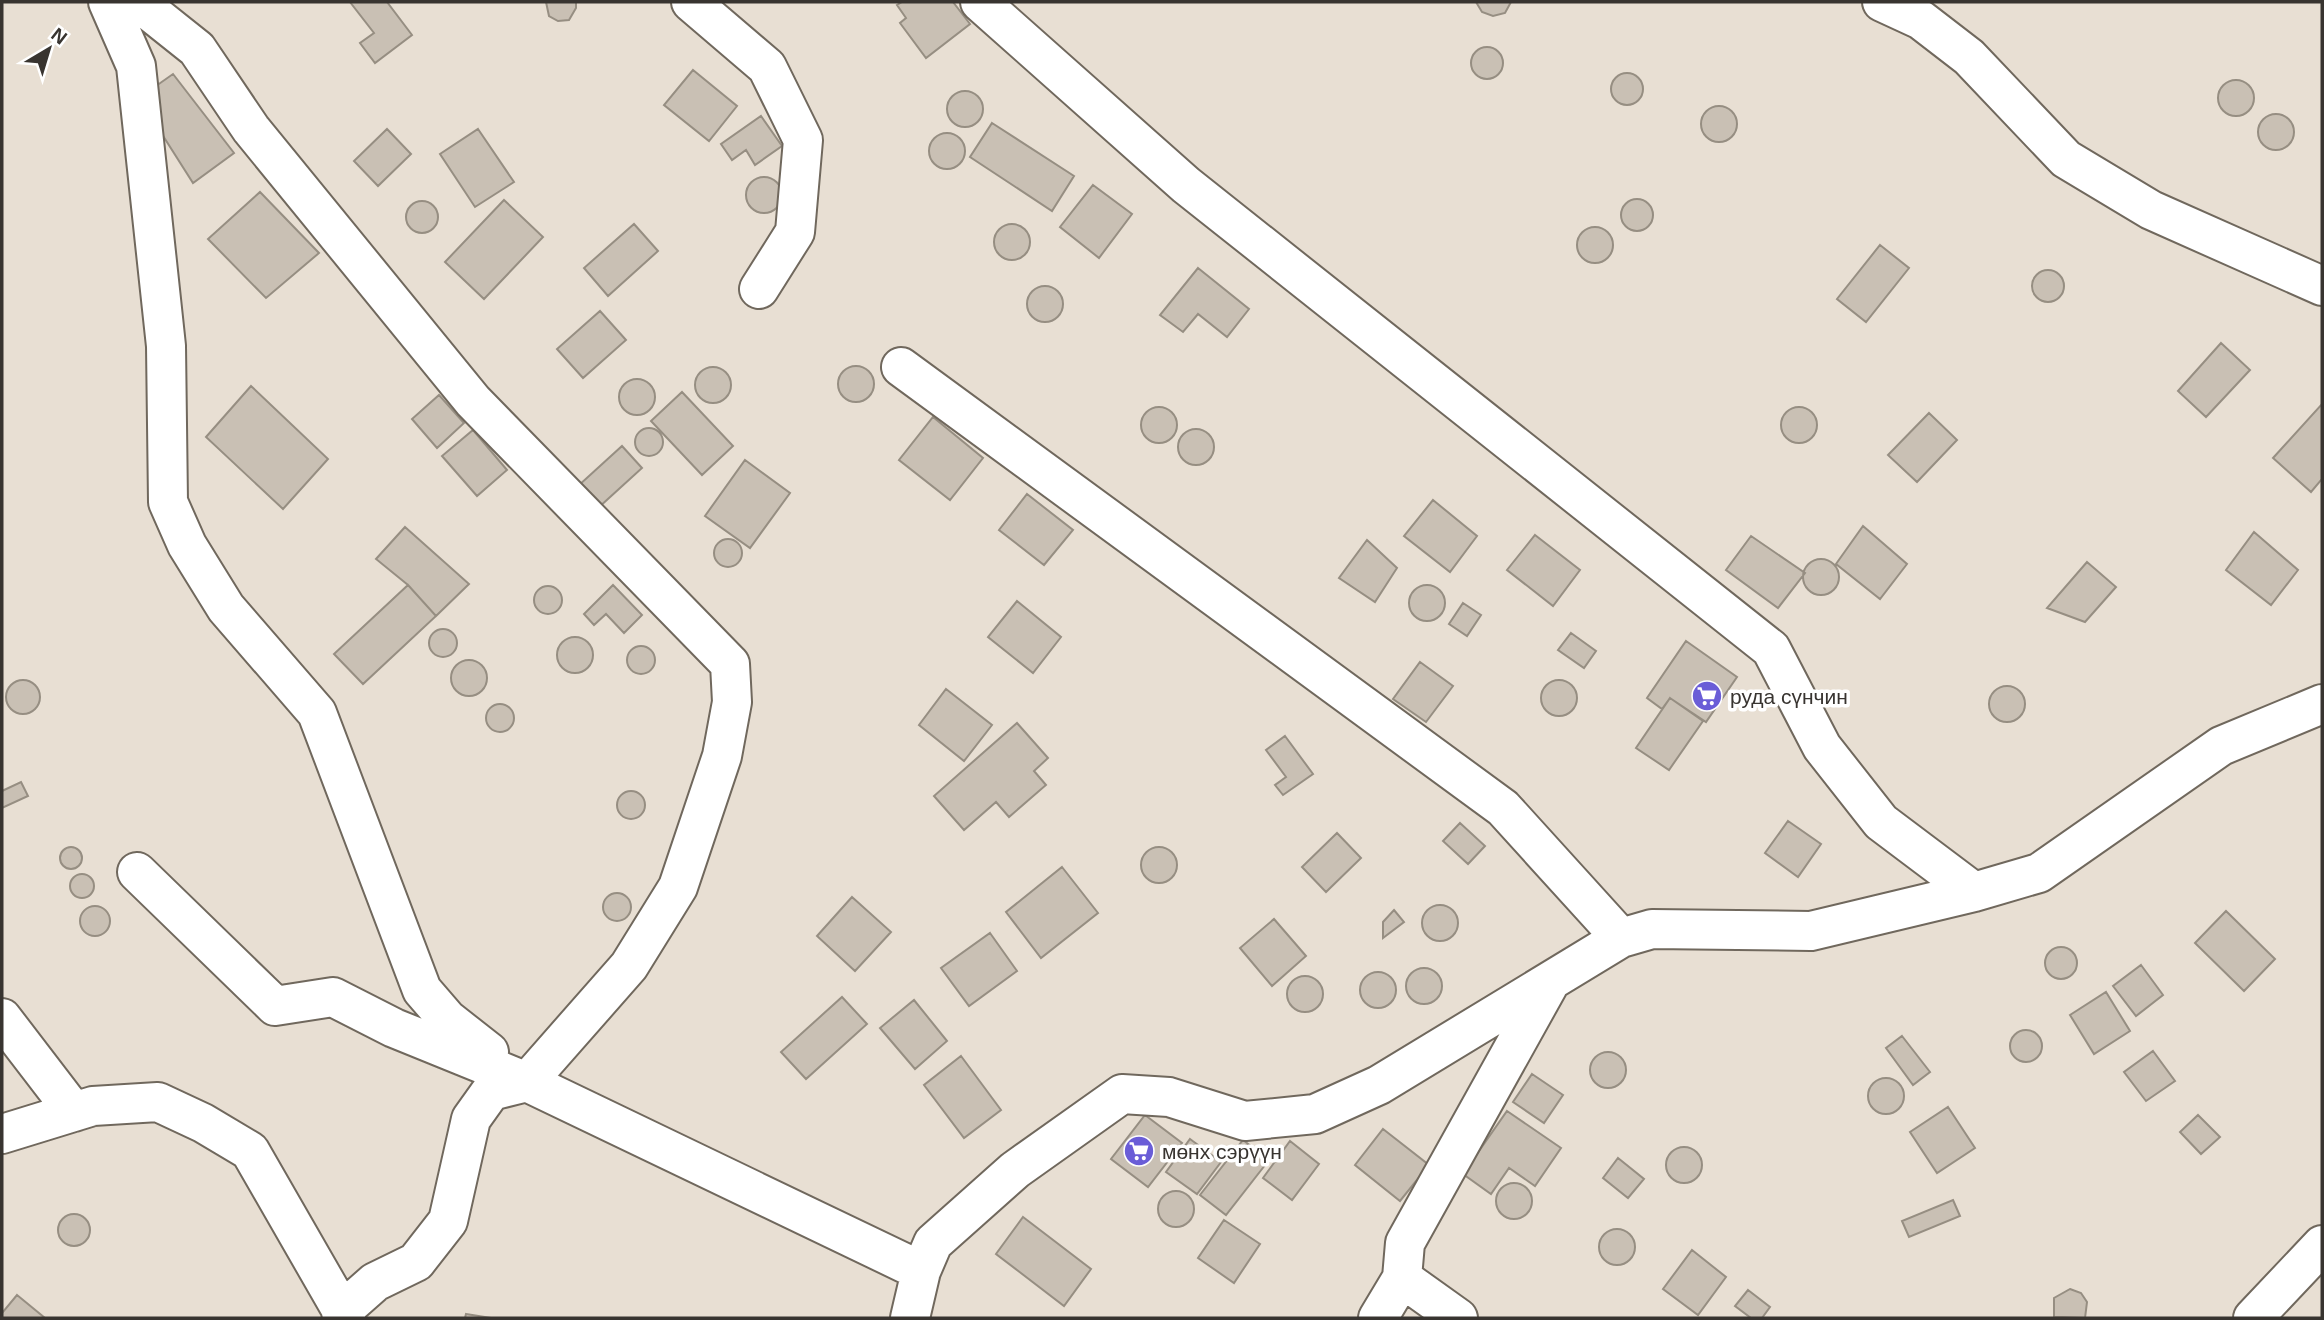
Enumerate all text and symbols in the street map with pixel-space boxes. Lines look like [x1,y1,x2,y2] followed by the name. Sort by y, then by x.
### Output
[14,14,84,84] north arrow
[47,23,71,48] text: N
[1690,679,1724,713] supermarket icon: руда сүнчин
[1730,685,1848,708] place label: руда сүнчин
[1122,1134,1156,1168] supermarket icon: мөнх сэрүүн
[1162,1140,1282,1163] place label: мөнх сэрүүн

